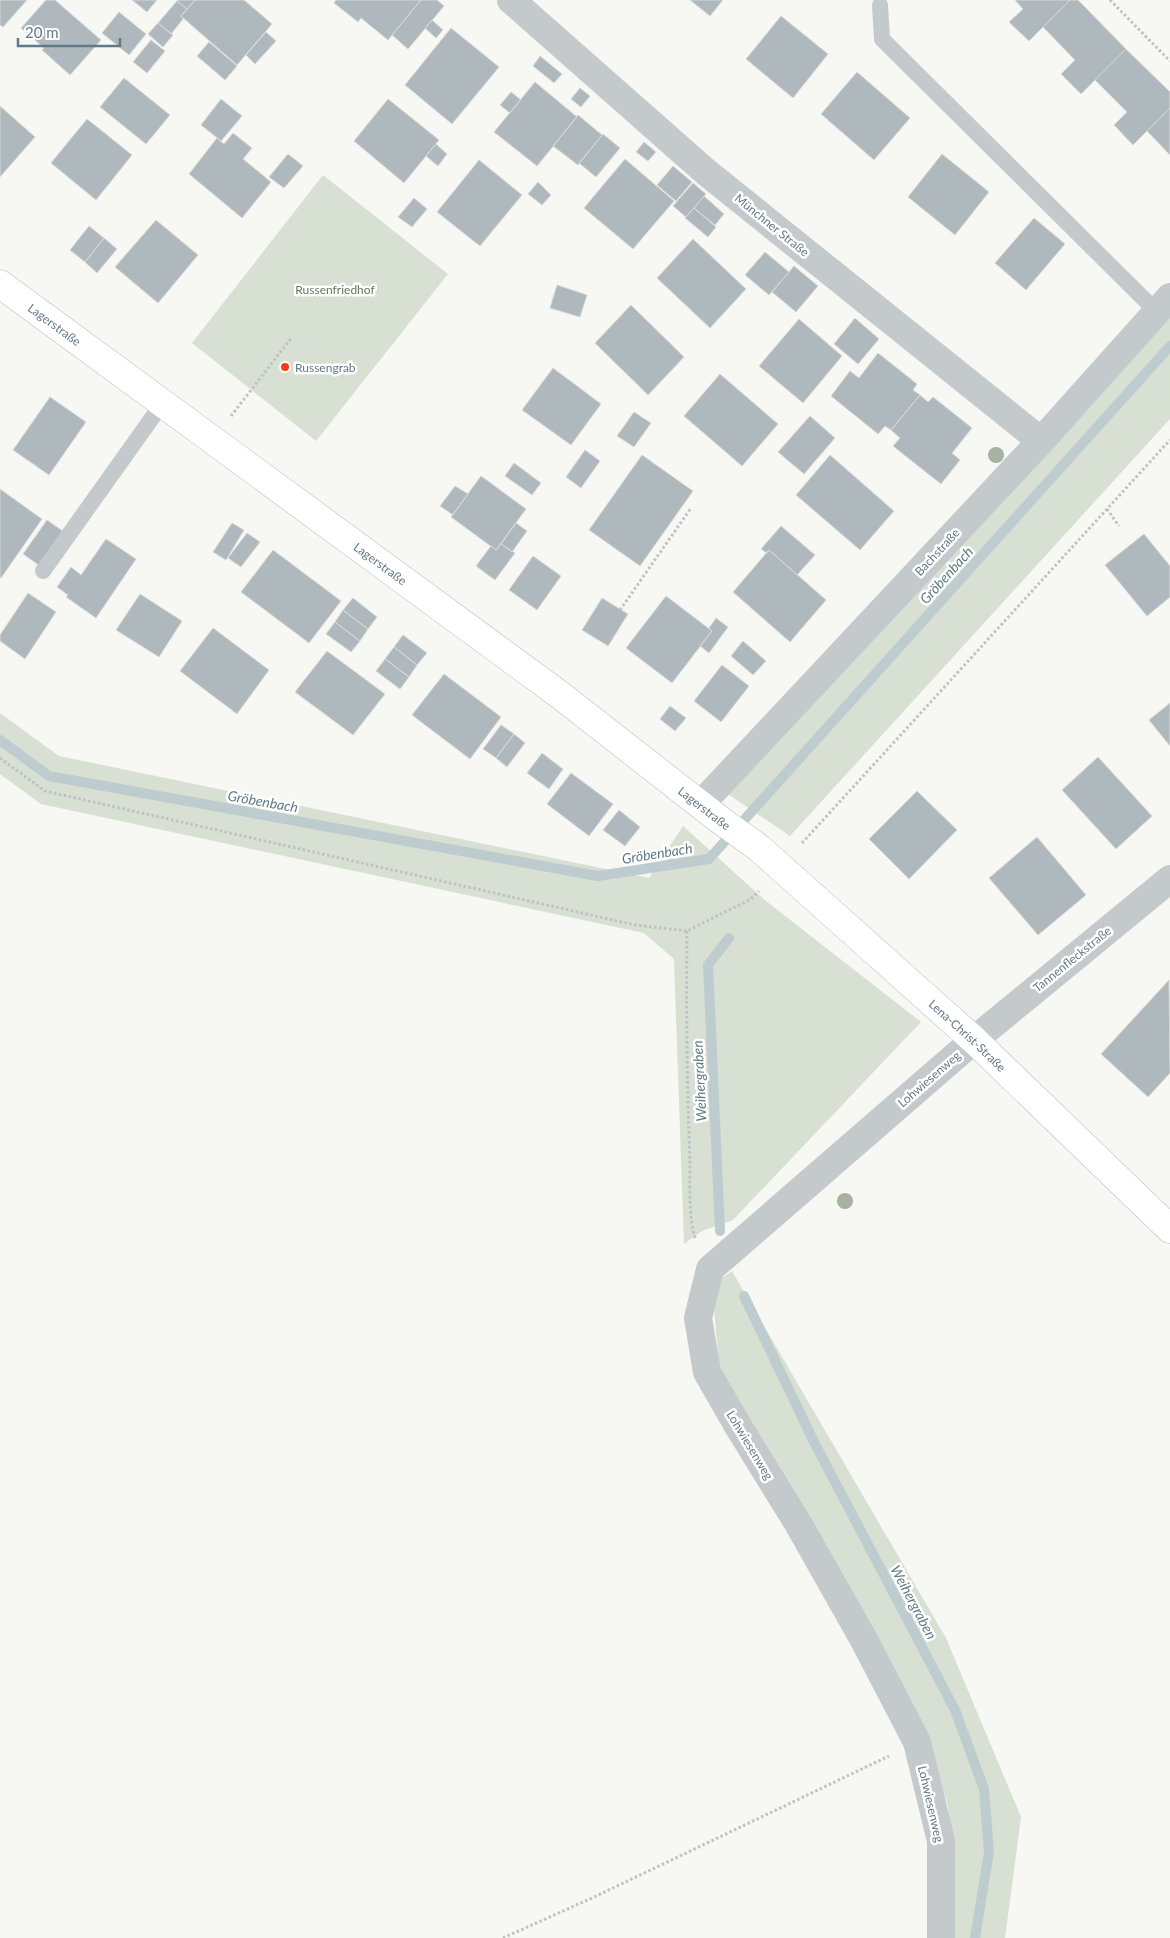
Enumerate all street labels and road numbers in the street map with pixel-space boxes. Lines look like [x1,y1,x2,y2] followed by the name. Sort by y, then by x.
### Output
[732,190,812,260] street label: Münchner Straße
[25,300,84,349] street label: Lagerstraße
[911,525,963,579] street label: Bachstraße
[351,539,410,588] street label: Lagerstraße
[675,783,734,833] street label: Lagerstraße
[1030,923,1114,995] street label: Tannenfleckstraße
[926,996,1009,1074] street label: Lena-Christ-Straße
[895,1048,963,1110] street label: Lohwiesenweg
[723,1408,777,1482] street label: Lohwiesenweg
[915,1764,947,1844] street label: Lohwiesenweg

